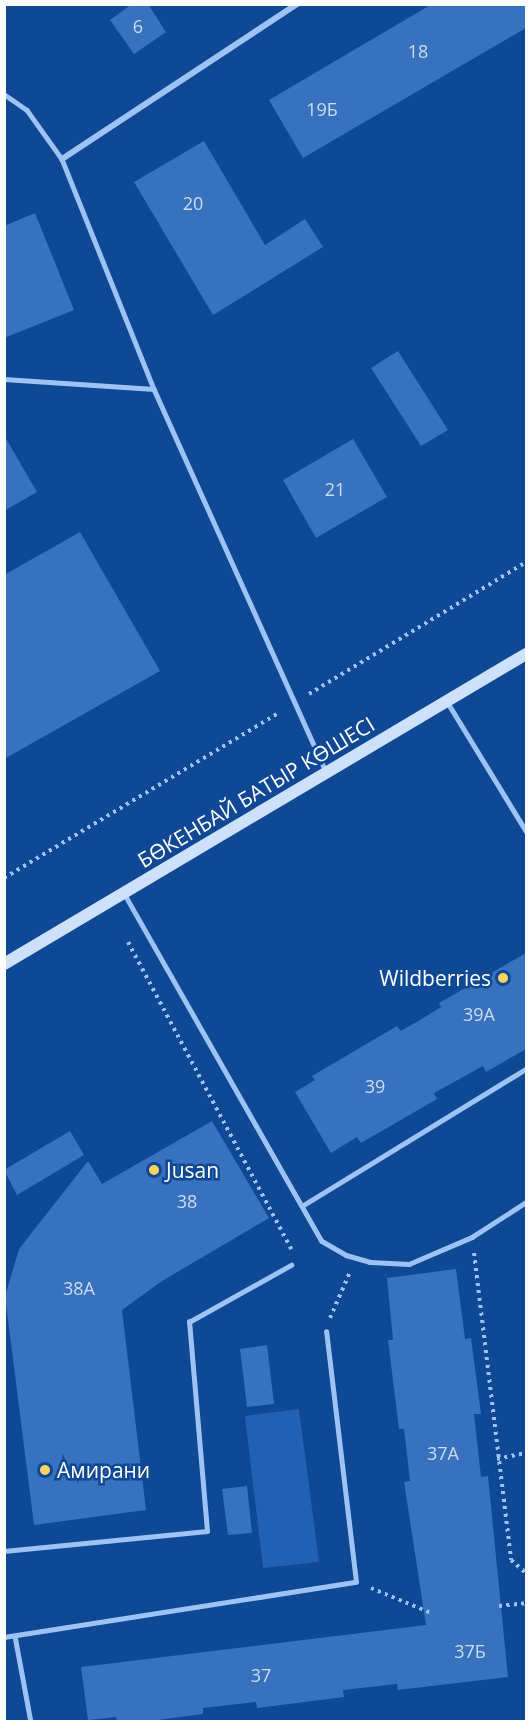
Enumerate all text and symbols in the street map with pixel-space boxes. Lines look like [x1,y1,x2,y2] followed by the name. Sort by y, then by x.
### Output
[133,15,143,37] house number: 6
[408,40,428,62] house number: 18
[306,98,338,120] house number: 19Б
[183,192,203,214] house number: 20
[325,478,345,500] house number: 21
[133,711,379,873] street label: БӨКЕНБАЙ БАТЫР КӨШЕСІ
[379,965,491,991] place label: Wildberries
[496,971,510,985] marker: Wildberries
[463,1003,495,1025] house number: 39А
[365,1075,385,1097] house number: 39
[166,1157,219,1183] place label: Jusan
[147,1163,161,1177] marker: Jusan
[177,1190,197,1212] house number: 38
[63,1277,95,1299] house number: 38А
[427,1442,459,1464] house number: 37А
[57,1457,150,1483] place label: Амирани
[38,1463,52,1477] marker: Амирани
[454,1640,486,1662] house number: 37Б
[251,1664,271,1686] house number: 37

